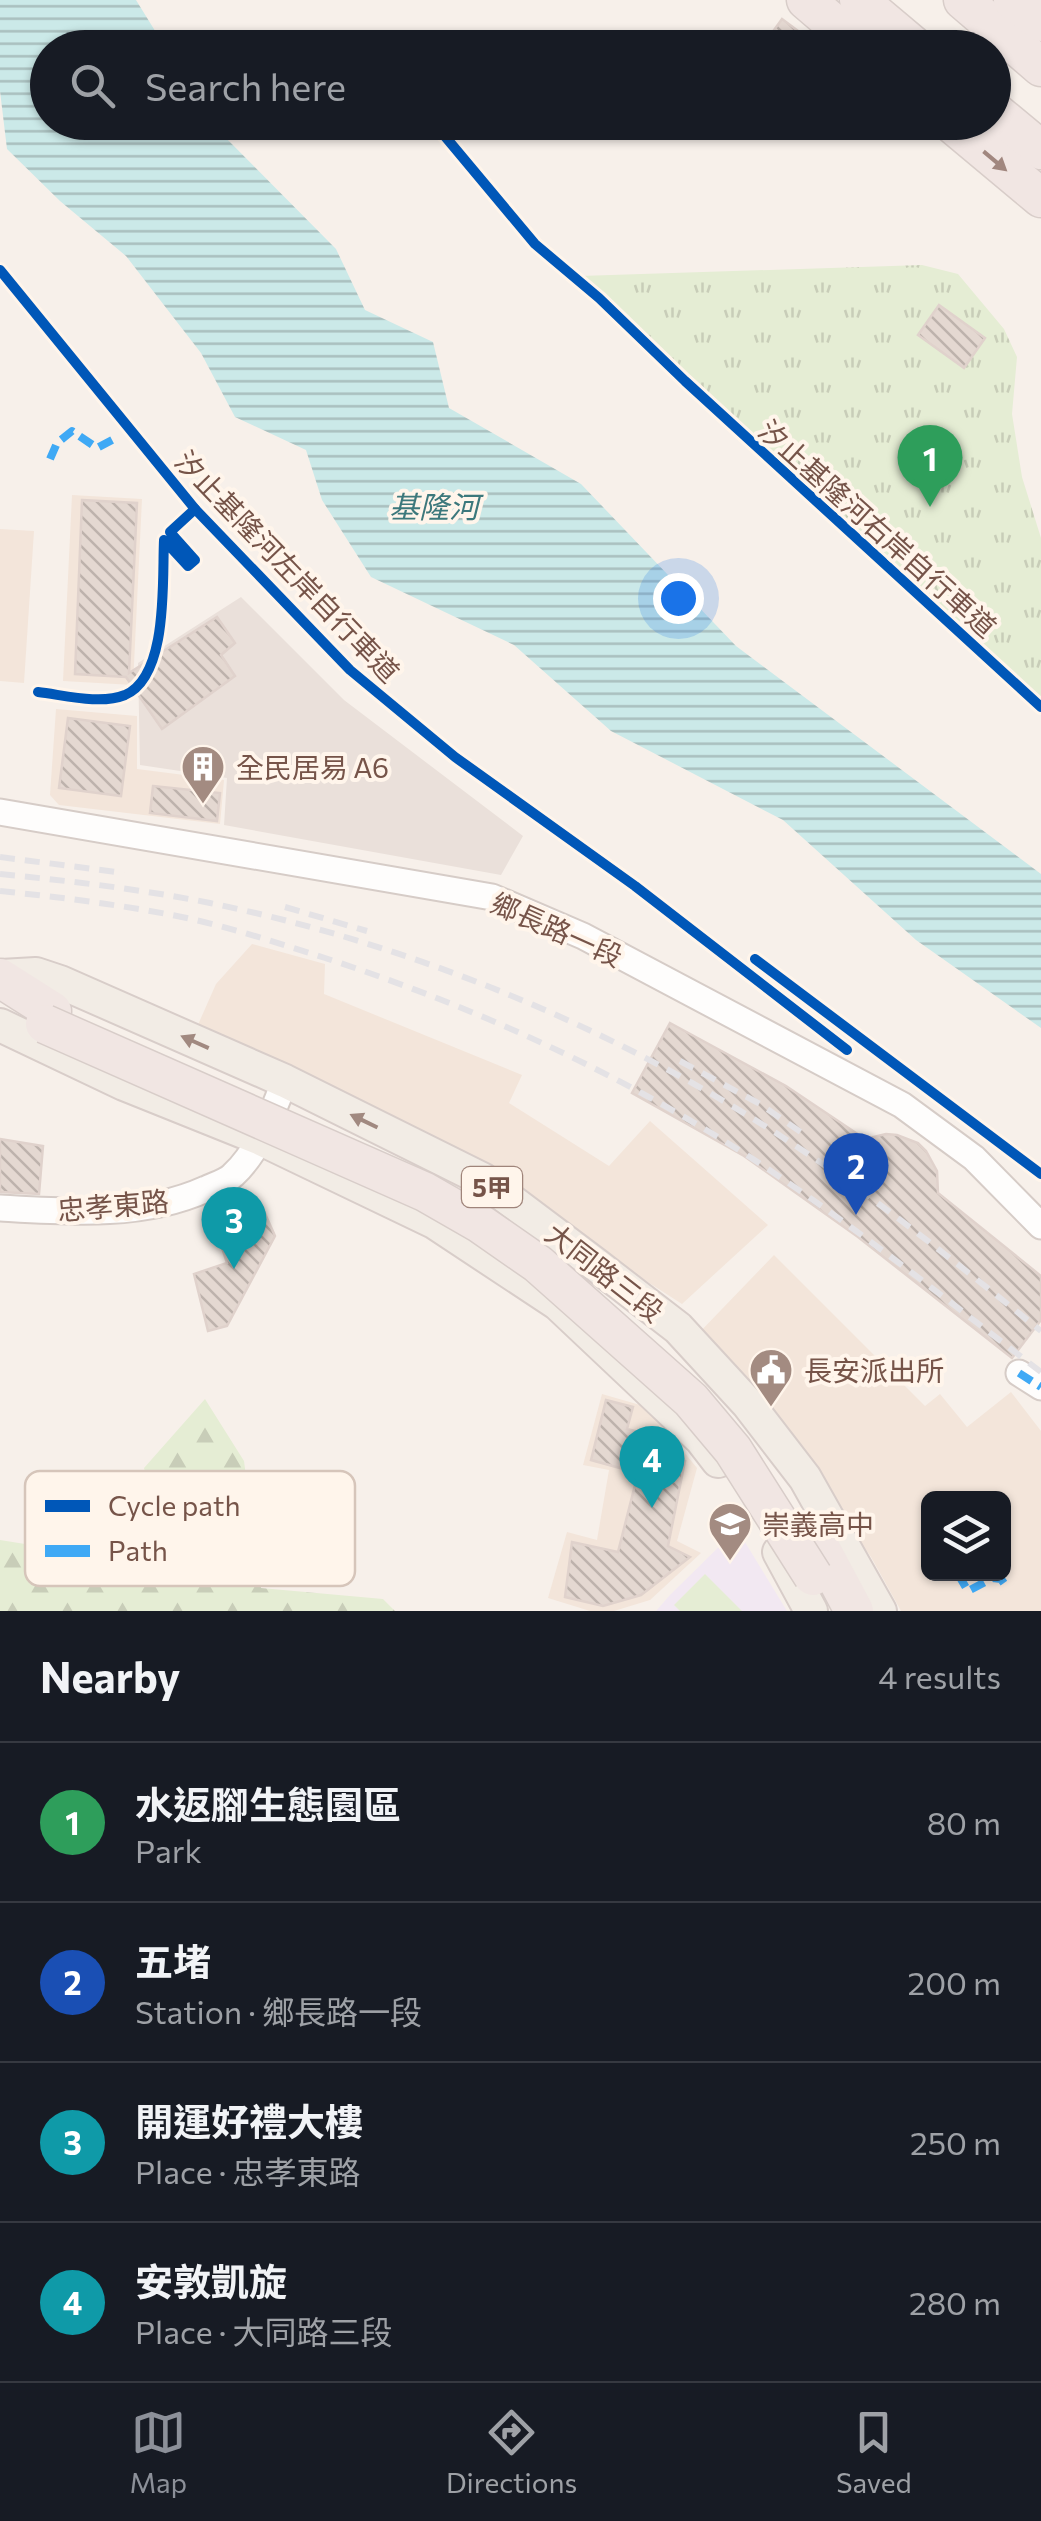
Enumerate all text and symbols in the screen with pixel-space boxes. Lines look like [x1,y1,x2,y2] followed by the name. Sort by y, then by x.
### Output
[30,30,1011,140] search box
[65,58,120,113] icon: search
[145,62,346,109] text: Search here
[982,149,1007,171] one-way arrow
[752,412,1004,644] street label: 汐止基隆河右岸自行車道
[898,424,962,507] pin: 1
[169,443,407,689] street label: 汐止基隆河左岸自行車道
[389,487,484,524] water label: 基隆河
[653,573,704,624] your location
[180,744,226,805] building icon: 全民居易 A6
[236,750,389,784] place label: 全民居易 A6
[486,885,628,973] street label: 鄉長路一段
[180,1034,210,1050] one-way arrow
[350,1112,379,1129] one-way arrow
[824,1132,888,1215] pin: 2
[462,1167,522,1207] road number: 5甲
[56,1183,170,1227] street label: 忠孝東路
[202,1186,266,1269] pin: 3
[539,1216,671,1328] street label: 大同路三段
[748,1347,794,1408] public building icon: 長安派出所
[804,1353,944,1387] place label: 長安派出所
[620,1426,684,1508] pin: 4
[25,1471,355,1586] legend
[108,1488,240,1522] text: Cycle path
[921,1491,1011,1581] map controls
[921,1491,1011,1581] button: layers
[707,1501,753,1562] school or university icon: 崇義高中
[762,1507,874,1541] place label: 崇義高中
[108,1533,168,1567] text: Path
[40,1650,180,1702] text: Nearby
[878,1656,1001,1696] text: 4 results
[135,1780,401,1827] text: 水返腳生態園區
[65,1802,80,1842] text: 1
[927,1802,1001,1842] text: 80 m
[135,1830,202,1870] text: Park
[135,1937,211,1984] text: 五堵
[63,1962,82,2002] text: 2
[908,1962,1001,2002] text: 200 m
[135,1991,422,2031] text: Station · 鄉長路一段
[135,2097,363,2144] text: 開運好禮大樓
[63,2122,82,2162] text: 3
[910,2122,1001,2162] text: 250 m
[135,2151,360,2191] text: Place · 忠孝東路
[135,2257,287,2304] text: 安敦凱旋
[63,2282,82,2322] text: 4
[909,2282,1001,2322] text: 280 m
[135,2311,392,2351] text: Place · 大同路三段
[129,2405,187,2499] tab: Map
[446,2405,577,2499] tab: Directions
[836,2405,912,2499] tab: Saved

